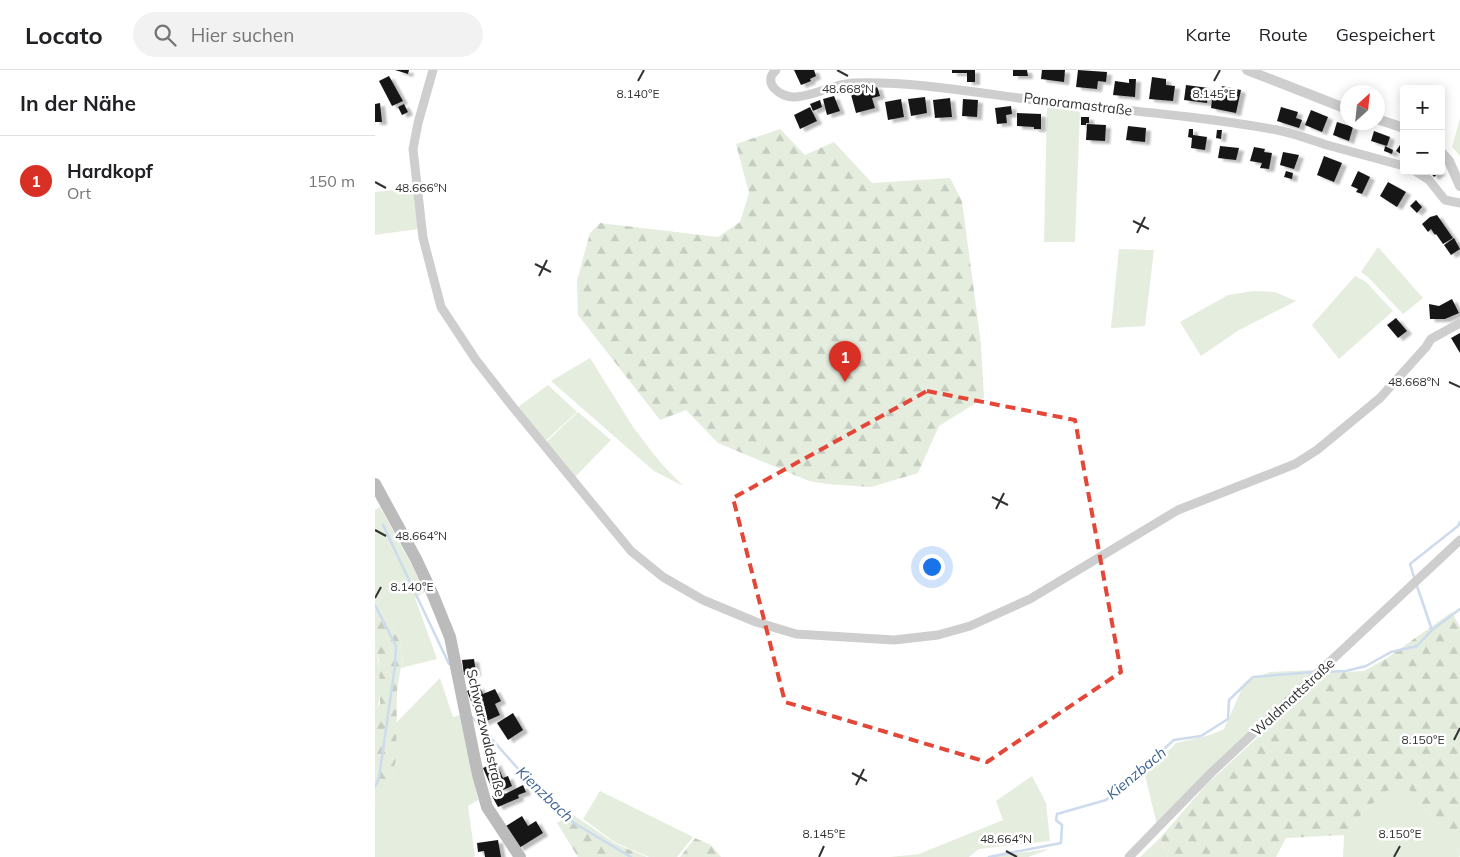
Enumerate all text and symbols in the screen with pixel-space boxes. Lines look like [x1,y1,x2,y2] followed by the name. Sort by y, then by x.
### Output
[133,12,483,57] search box
[25,20,103,50] text: Locato
[151,21,179,49] icon: search
[191,23,294,47] text: Hier suchen
[1186,23,1231,46] text: Karte
[1259,23,1308,46] text: Route
[1336,23,1435,46] text: Gespeichert
[822,81,874,96] text: 48.668°N
[1340,85,1385,130] north arrow
[1400,85,1445,175] map controls
[1400,85,1445,130] button: +
[616,86,660,101] text: 8.140°E
[1192,86,1236,101] text: 8.145°E
[1023,88,1133,120] street label: Panoramastraße
[20,90,136,116] text: In der Nähe
[1400,130,1445,175] button: −
[67,159,153,183] text: Hardkopf
[31,171,41,191] text: 1
[308,171,355,191] text: 150 m
[395,180,447,195] text: 48.666°N
[67,183,91,203] text: Ort
[829,341,861,382] pin: 1
[1388,374,1440,389] text: 48.668°N
[395,528,447,543] text: 48.664°N
[919,554,945,580] your location
[390,579,434,594] text: 8.140°E
[1248,654,1338,740] street label: Waldmattstraße
[463,667,509,799] street label: Schwarzwaldstraße
[1401,732,1445,747] text: 8.150°E
[1102,742,1170,803] water label: Kienzbach
[512,762,578,826] water label: Kienzbach
[802,826,846,841] text: 8.145°E
[1378,826,1422,841] text: 8.150°E
[980,831,1032,846] text: 48.664°N

